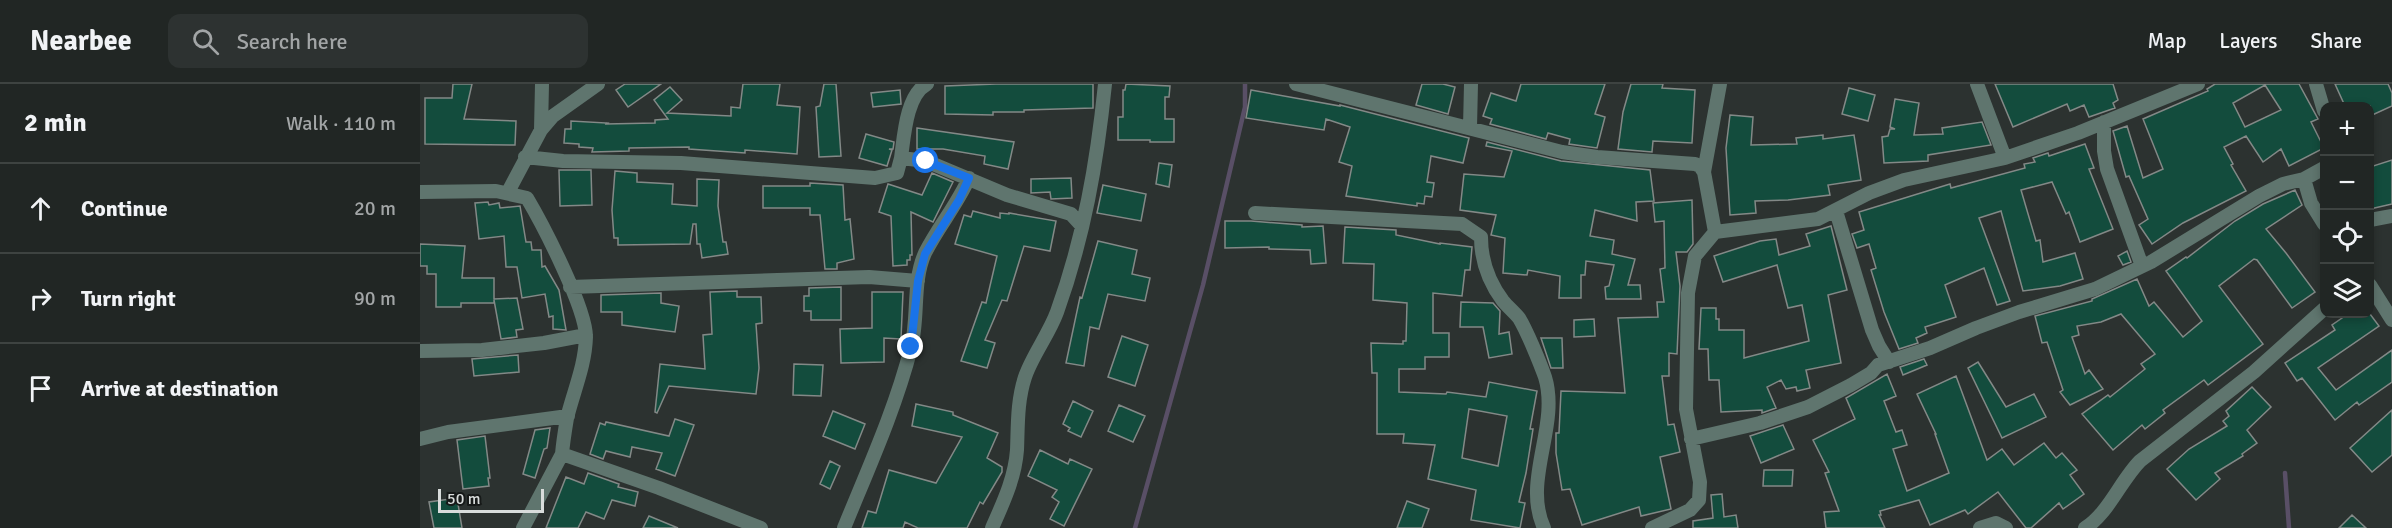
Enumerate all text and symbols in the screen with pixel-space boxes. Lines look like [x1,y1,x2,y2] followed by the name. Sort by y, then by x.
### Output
[168,14,588,68] search box
[30,24,132,58] text: Nearbee
[189,25,222,58] icon: search
[237,28,348,55] text: Search here
[2148,28,2186,54] text: Map
[2219,28,2277,54] text: Layers
[2310,28,2362,54] text: Share
[2320,102,2374,318] map controls
[2320,102,2374,156] button: +
[24,107,87,139] text: 2 min
[286,111,396,136] text: Walk · 110 m
[912,147,938,173] route start
[2320,156,2374,210] button: −
[24,192,57,225] icon: ahead
[81,195,168,222] text: Continue
[354,196,396,221] text: 20 m
[2320,210,2374,264] button: locate
[2320,264,2374,318] button: layers
[24,282,57,315] icon: right
[81,285,176,312] text: Turn right
[354,286,396,311] text: 90 m
[897,333,923,359] route end
[24,372,57,405] icon: arrive
[81,375,278,402] text: Arrive at destination
[438,486,544,514] scale bar
[447,489,481,509] text: 50 m

